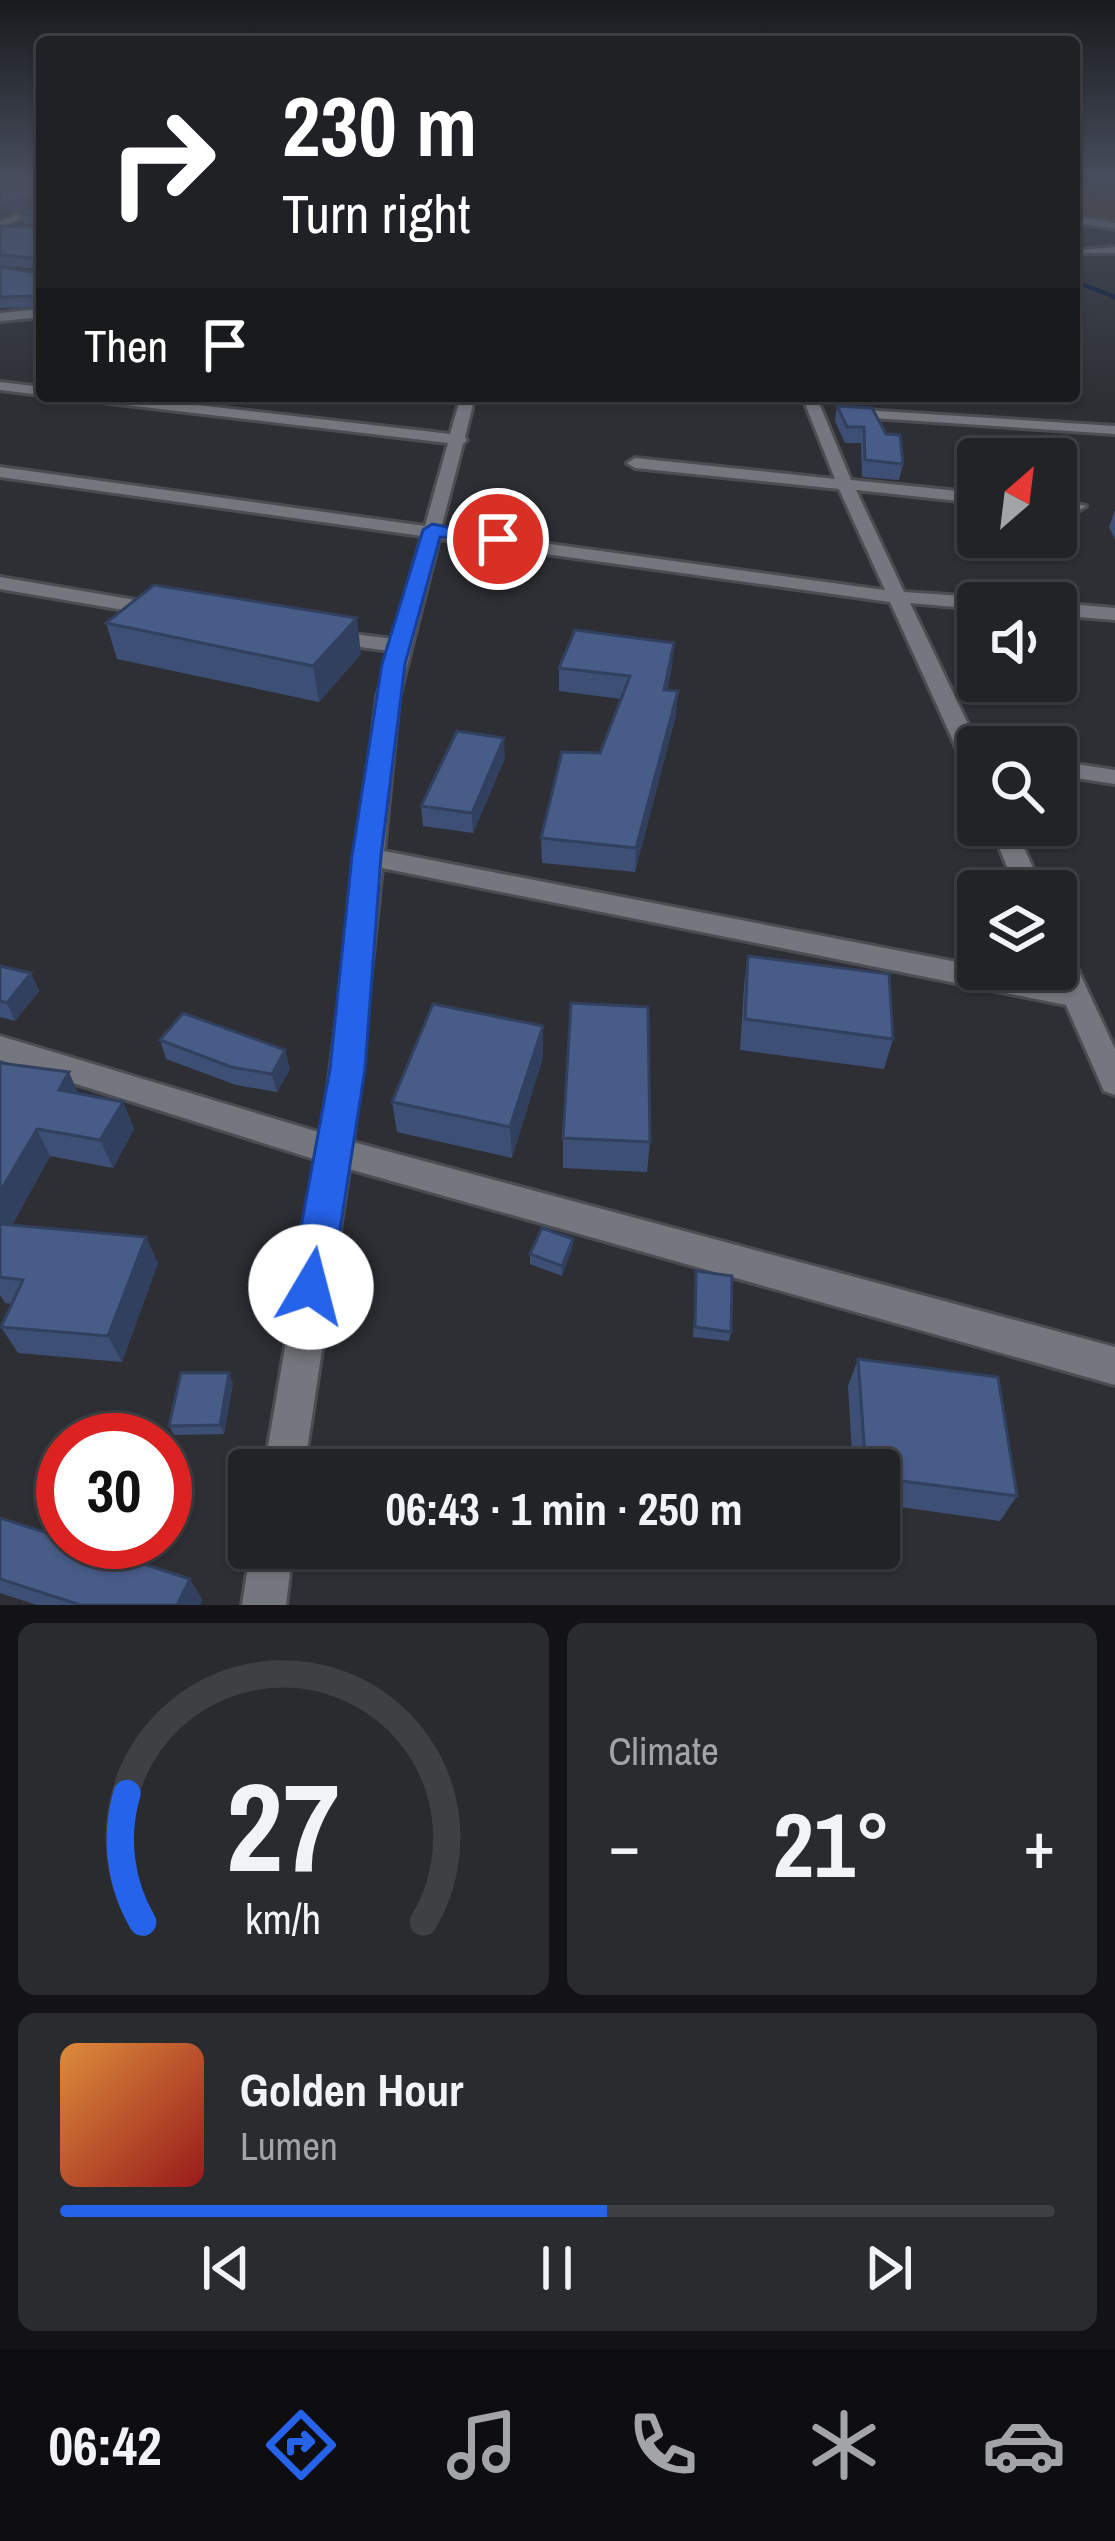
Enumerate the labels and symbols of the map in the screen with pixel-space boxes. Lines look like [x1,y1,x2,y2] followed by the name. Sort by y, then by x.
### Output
[957,438,1077,558] north arrow
[447,488,549,590] pin
[248,1224,374,1350] position arrow
[36,1413,192,1569] speed limit sign: 30

